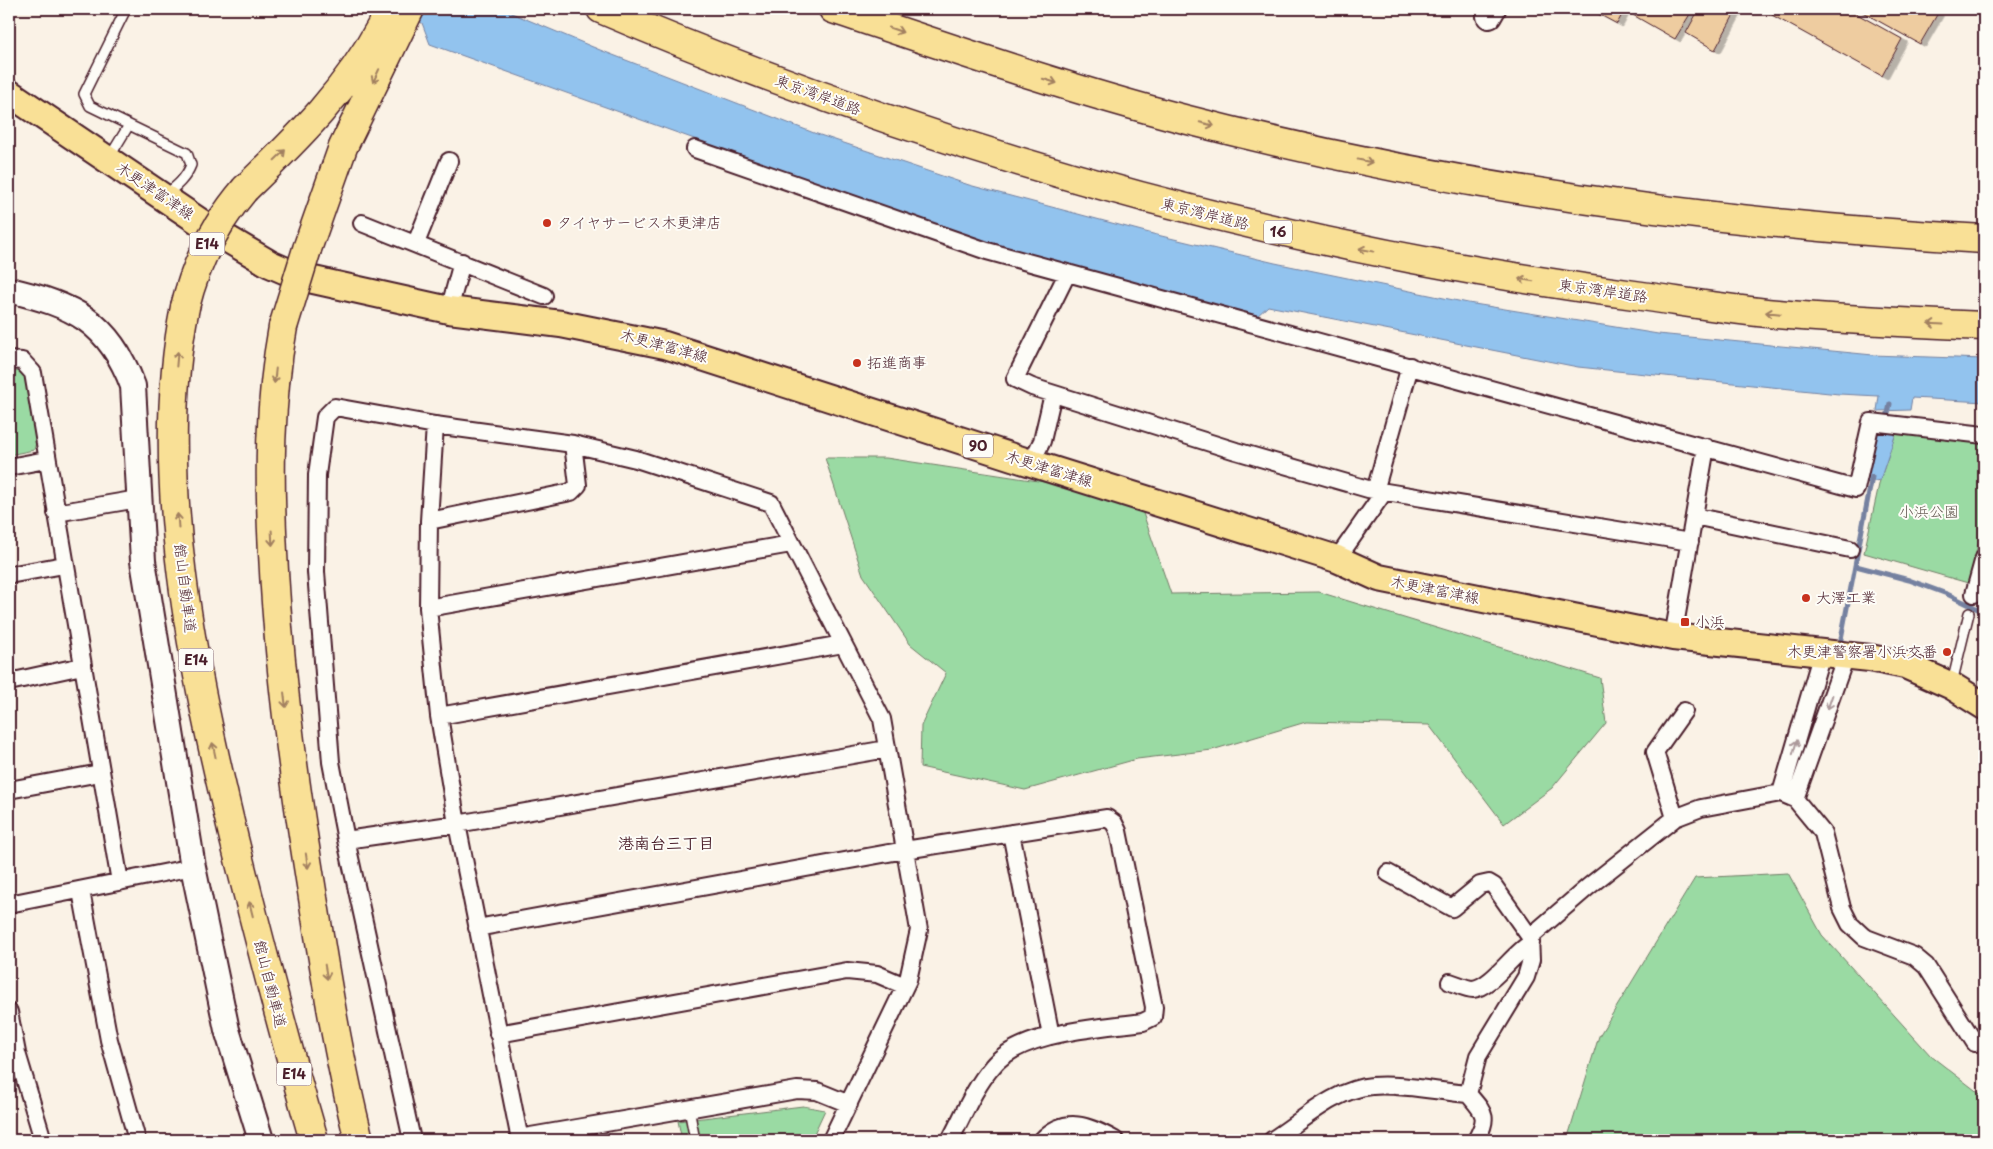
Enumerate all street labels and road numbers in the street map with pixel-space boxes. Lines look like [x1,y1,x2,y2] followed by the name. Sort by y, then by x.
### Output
[772,67,865,120] street label: 東京湾岸道路
[112,155,200,224] street label: 木更津富津線
[1159,190,1252,235] street label: 東京湾岸道路
[1264,220,1292,243] road number: 16
[190,232,224,255] road number: E14
[1557,272,1649,307] street label: 東京湾岸道路
[618,322,711,367] street label: 木更津富津線
[963,434,993,458] road number: 90
[1003,443,1096,492] street label: 木更津富津線
[170,542,203,634] street label: 館山自動車道
[1389,569,1482,608] street label: 木更津富津線
[178,648,214,672] road number: E14
[249,937,294,1030] street label: 館山自動車道
[276,1062,312,1086] road number: E14

